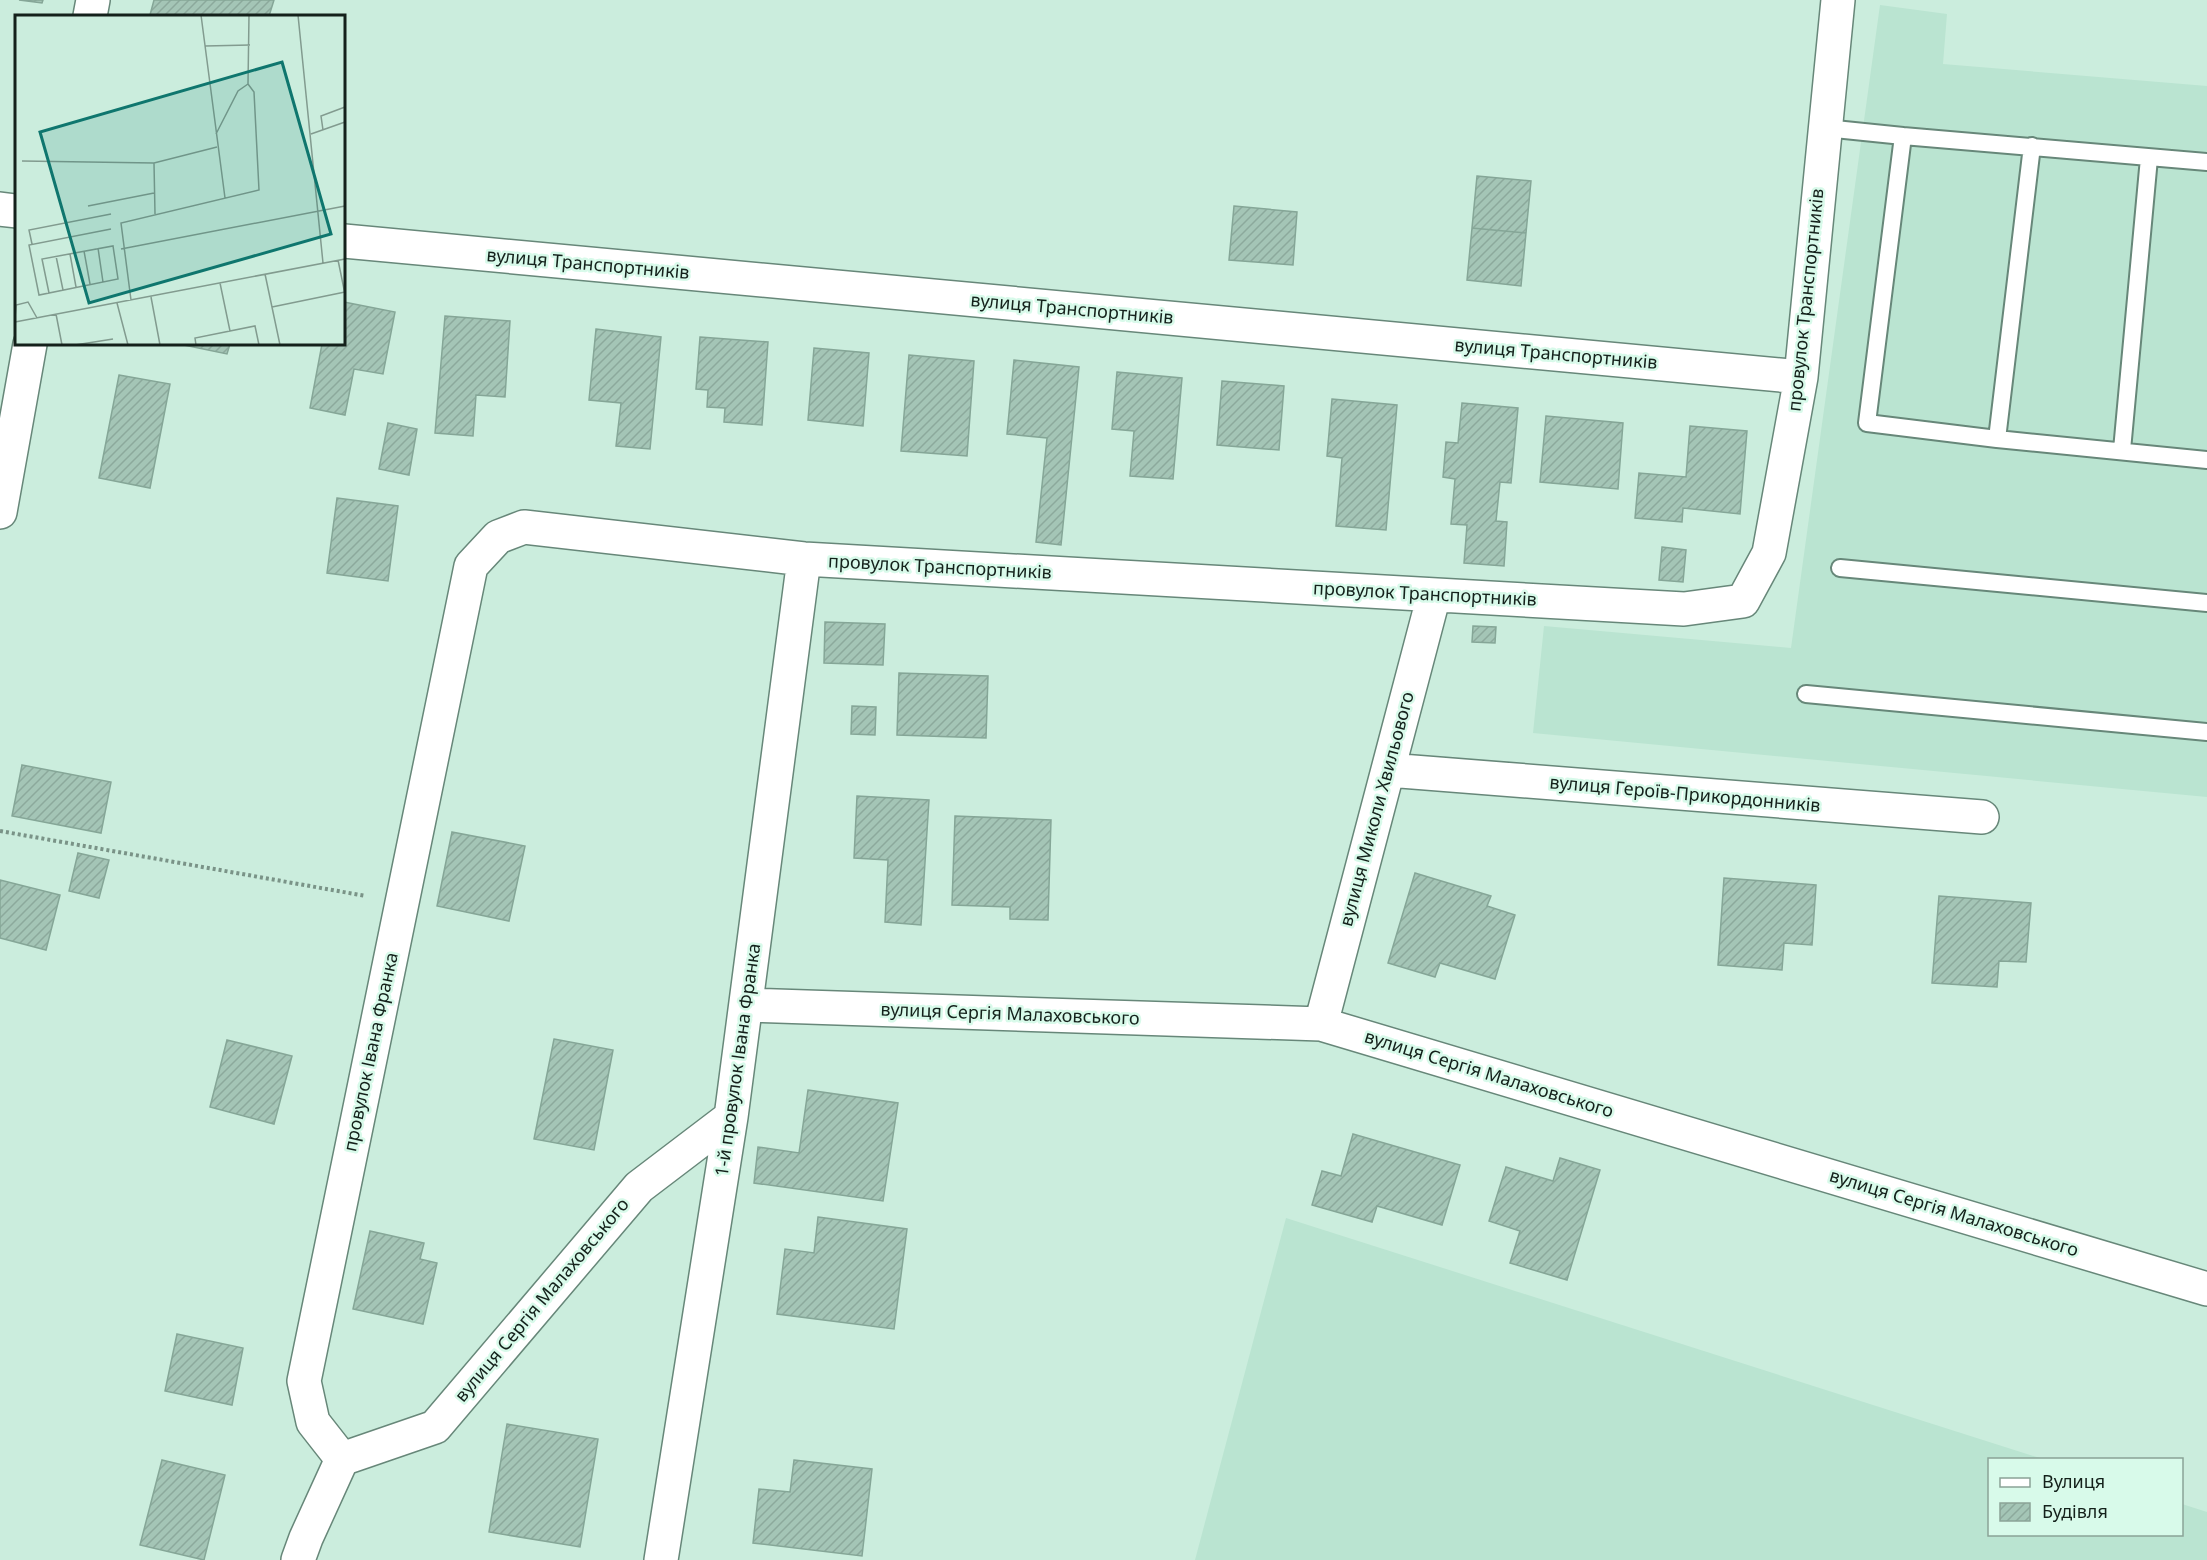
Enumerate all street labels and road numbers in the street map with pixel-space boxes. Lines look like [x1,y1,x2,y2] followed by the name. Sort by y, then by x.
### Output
[1781,187,1829,413] street label: провулок Транспортників
[486,242,691,284] street label: вулиця Транспортників
[970,287,1175,329] street label: вулиця Транспортників
[1454,332,1659,374] street label: вулиця Транспортників
[828,548,1052,584] street label: провулок Транспортників
[1313,575,1537,611] street label: провулок Транспортників
[1333,689,1419,929] street label: вулиця Миколи Хвильового
[1549,769,1822,817] street label: вулиця Героїв-Прикордонників
[709,942,765,1178] street label: 1-й провулок Івана Франка
[337,950,403,1154] street label: провулок Івана Франка
[880,996,1140,1030] street label: вулиця Сергія Малаховського
[1362,1024,1617,1122] street label: вулиця Сергія Малаховського
[1827,1163,2082,1261] street label: вулиця Сергія Малаховського
[449,1192,634,1406] street label: вулиця Сергія Малаховського

